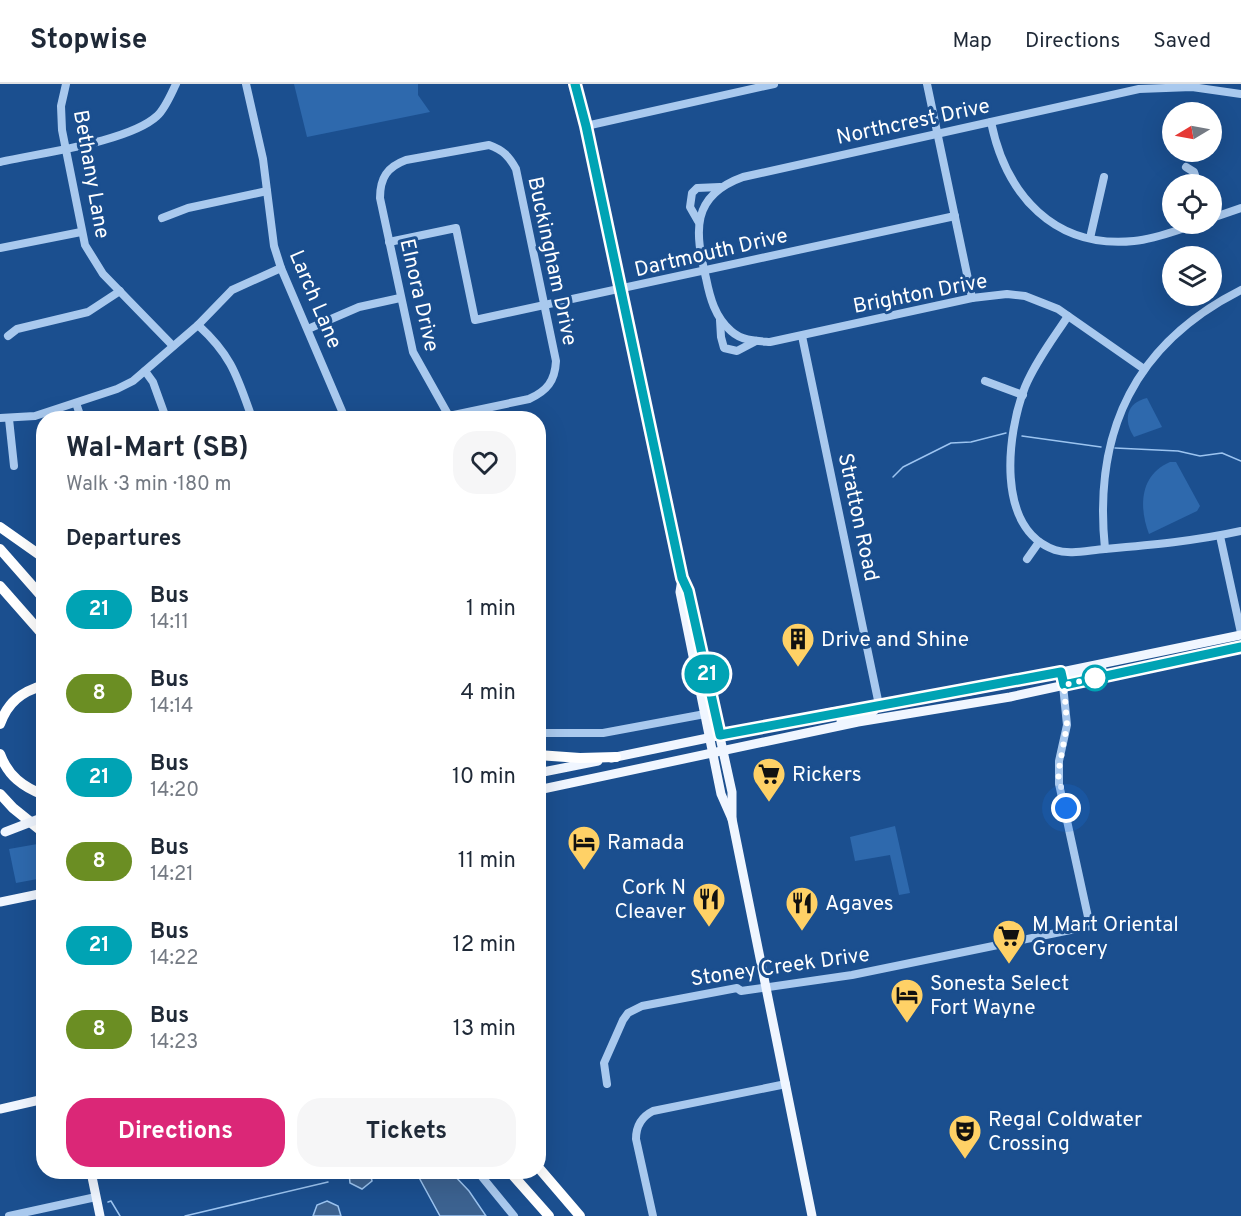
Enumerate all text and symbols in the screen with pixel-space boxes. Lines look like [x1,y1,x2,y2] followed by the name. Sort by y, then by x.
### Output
[30,23,147,59] text: Stopwise
[952,28,992,55] text: Map
[1025,28,1120,55] text: Directions
[1153,28,1211,55] text: Saved
[834,93,993,152] street label: Northcrest Drive
[1162,102,1222,162] north arrow
[1162,102,1222,306] map controls
[66,108,115,241] street label: Bethany Lane
[520,174,583,348] street label: Buckingham Drive
[1162,174,1222,234] button: locate
[632,223,791,284] street label: Dartmouth Drive
[392,236,445,355] street label: Elnora Drive
[282,246,347,353] street label: Larch Lane
[1162,246,1222,306] button: layers
[851,268,990,321] street label: Brighton Drive
[66,431,249,467] text: Wal-Mart (SB)
[453,431,516,494] button: heart
[831,451,884,584] street label: Stratton Road
[66,472,231,498] text: Walk · 3 min · 180 m
[66,526,182,553] text: Departures
[150,583,189,610] text: Bus
[88,596,110,623] text: 21
[466,596,516,623] text: 1 min
[150,610,189,636] text: 14:11
[780,621,816,668] building icon: Drive and Shine
[821,627,969,654] place label: Drive and Shine
[680,654,734,694] line badge: 21
[696,661,718,688] text: 21
[1082,665,1108,691] unlabelled marker
[150,667,189,694] text: Bus
[92,680,106,707] text: 8
[461,680,516,707] text: 4 min
[150,694,193,720] text: 14:14
[150,751,189,778] text: Bus
[751,756,787,803] supermarket icon: Rickers
[792,762,862,789] place label: Rickers
[88,764,110,791] text: 21
[452,764,516,791] text: 10 min
[150,778,199,804] text: 14:20
[1051,793,1081,823] your location
[566,824,602,871] hotel icon: Ramada
[607,830,684,857] place label: Ramada
[150,835,189,862] text: Bus
[92,848,106,875] text: 8
[458,848,516,875] text: 11 min
[150,862,194,888] text: 14:21
[614,875,686,926] place label: Cork N Cleaver
[691,881,727,928] restaurant icon: Cork N Cleaver
[784,885,820,932] restaurant icon: Agaves
[825,891,894,918] place label: Agaves
[1032,912,1179,963] place label: M Mart Oriental Grocery
[991,918,1027,965] supermarket icon: M Mart Oriental Grocery
[150,919,189,946] text: Bus
[88,932,110,959] text: 21
[453,932,516,959] text: 12 min
[689,942,872,993] street label: Stoney Creek Drive
[150,946,198,972] text: 14:22
[930,971,1069,1022] place label: Sonesta Select Fort Wayne
[889,977,925,1024] hotel icon: Sonesta Select Fort Wayne
[150,1003,189,1030] text: Bus
[92,1016,106,1043] text: 8
[453,1016,516,1043] text: 13 min
[150,1030,198,1056] text: 14:23
[66,1098,285,1167] button: Directions
[297,1098,516,1167] button: Tickets
[988,1107,1142,1158] place label: Regal Coldwater Crossing
[947,1113,983,1160] theatre icon: Regal Coldwater Crossing

